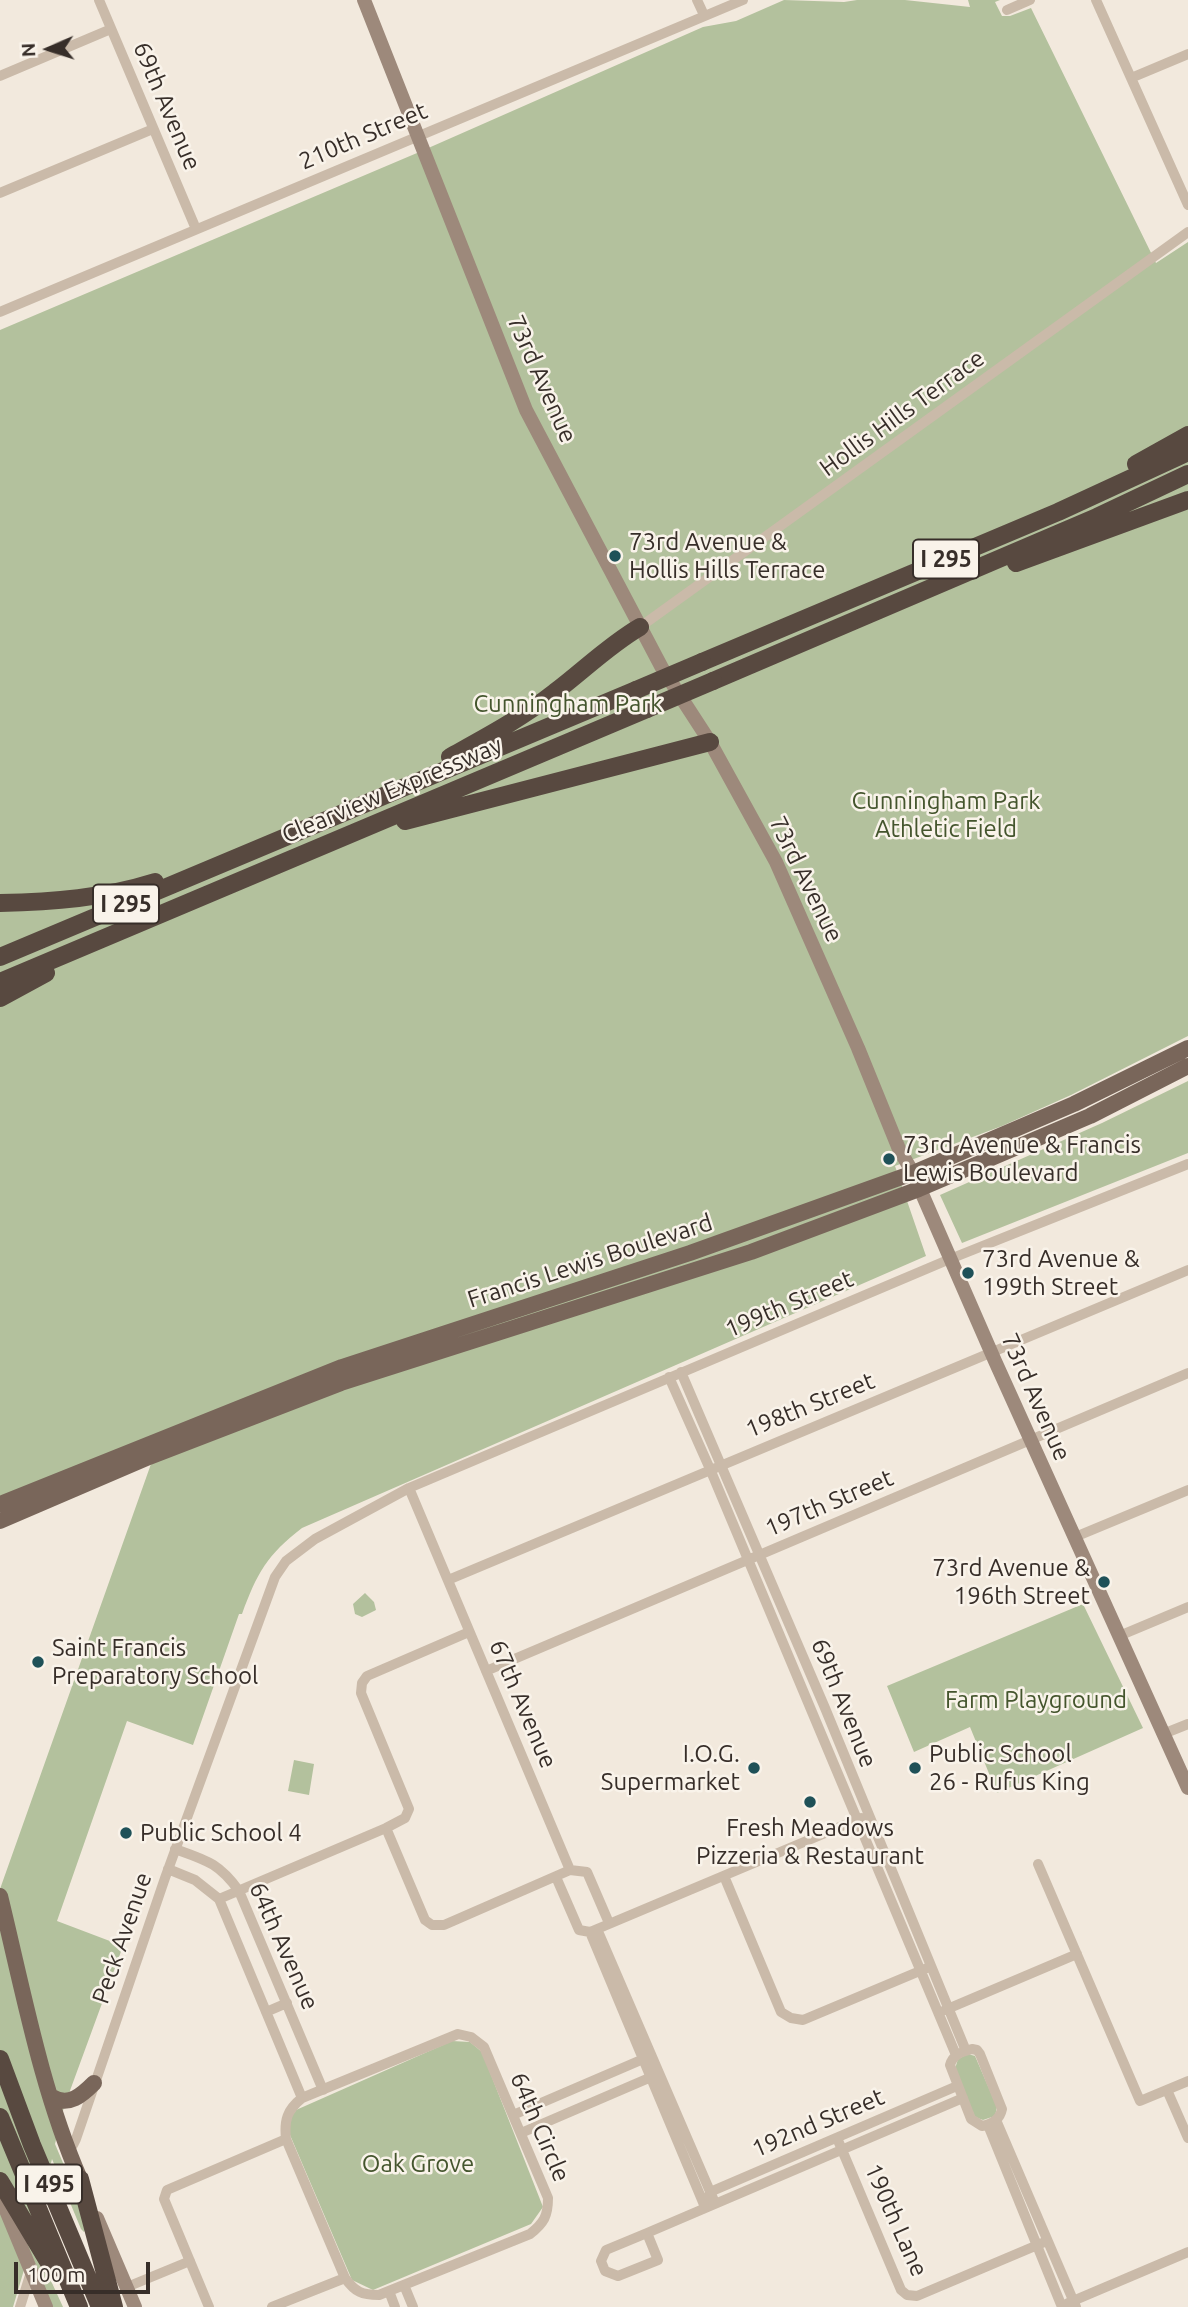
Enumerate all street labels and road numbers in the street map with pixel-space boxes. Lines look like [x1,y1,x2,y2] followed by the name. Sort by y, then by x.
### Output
[127,38,207,174] street label: 69th Avenue
[295,96,431,176] street label: 210th Street
[501,311,583,447] street label: 73rd Avenue
[814,344,990,482] street label: Hollis Hills Terrace
[913,540,979,579] road number: I 295
[277,731,507,849] street label: Clearview Expressway
[763,811,849,947] street label: 73rd Avenue
[93,884,159,923] road number: I 295
[464,1208,716,1314] street label: Francis Lewis Boulevard
[721,1264,857,1344] street label: 199th Street
[995,1329,1077,1465] street label: 73rd Avenue
[741,1366,879,1444] street label: 198th Street
[761,1463,897,1543] street label: 197th Street
[805,1634,883,1772] street label: 69th Avenue
[483,1636,563,1772] street label: 67th Avenue
[86,1869,158,2007] street label: Peck Avenue
[243,1878,325,2014] street label: 64th Avenue
[504,2068,576,2186] street label: 64th Circle
[748,2082,888,2164] street label: 192nd Street
[858,2159,934,2281] street label: 190th Lane
[16,2164,82,2204] road number: I 495

